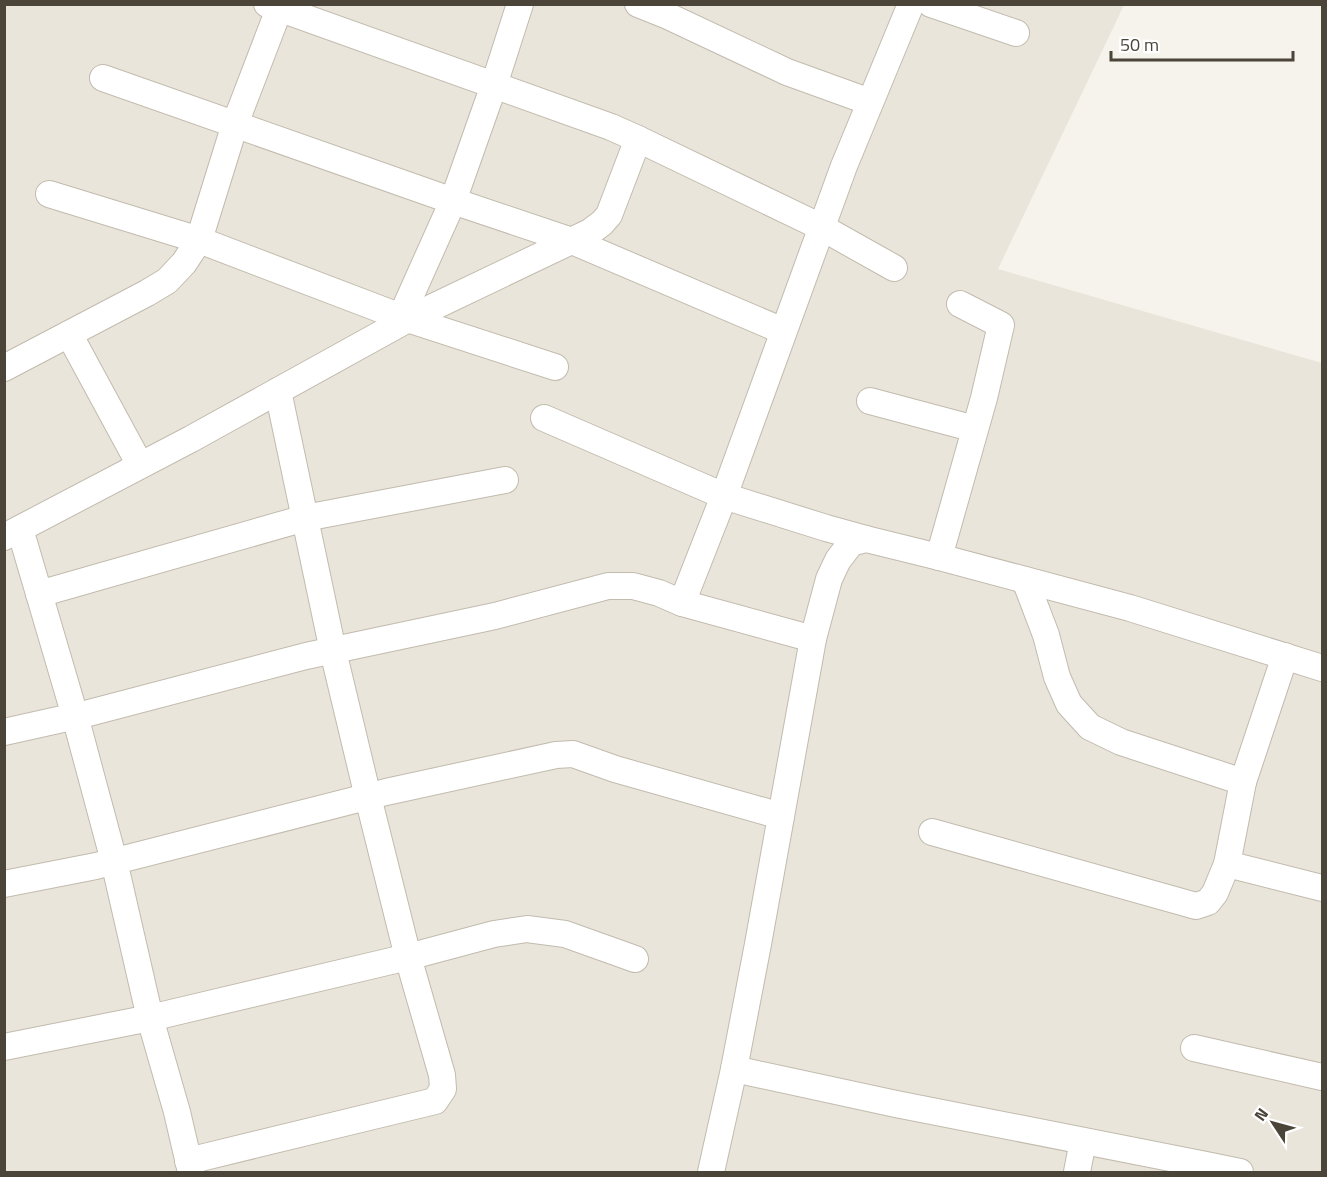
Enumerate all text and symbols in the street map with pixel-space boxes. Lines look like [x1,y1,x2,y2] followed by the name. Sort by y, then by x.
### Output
[1111,24,1292,62] scale bar
[1120,31,1159,58] text: 50 m
[1243,1093,1303,1153] north arrow
[1248,1103,1274,1126] text: N

